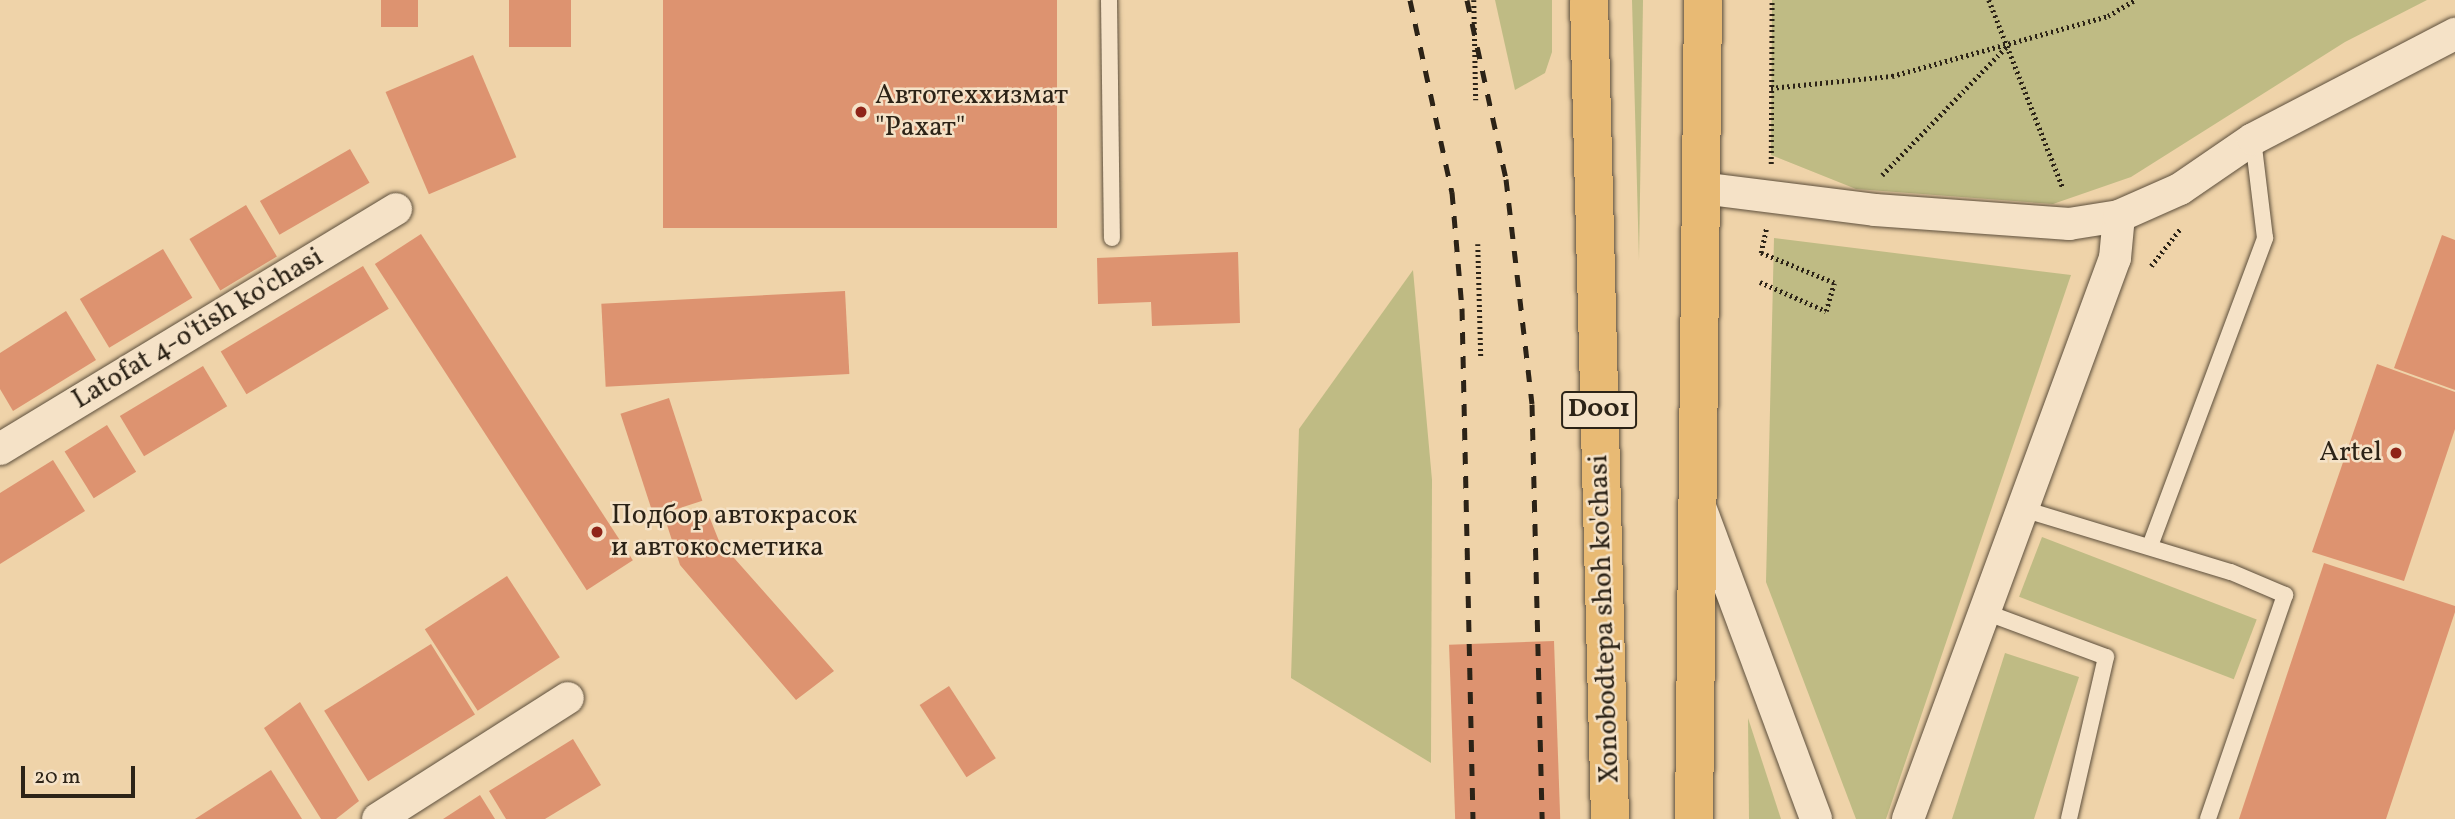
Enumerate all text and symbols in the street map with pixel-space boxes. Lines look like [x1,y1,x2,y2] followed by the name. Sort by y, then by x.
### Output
[875,79,1068,145] place label: Автотеххизмат "Рахат"
[853,104,869,120] marker: Автотеххизмат "Рахат"
[66,241,330,417] street label: Latofat 4-o'tish ko'chasi
[1560,388,1638,432] road number: D001
[2319,436,2382,470] place label: Artel
[2388,445,2404,461] marker: Artel
[1582,454,1628,784] street label: Xonobodtepa shoh ko'chasi
[611,499,857,565] place label: Подбор автокрасок и автокосметика
[589,524,605,540] marker: Подбор автокрасок и автокосметика
[24,752,138,796] scale bar
[34,763,80,792] text: 20 m

